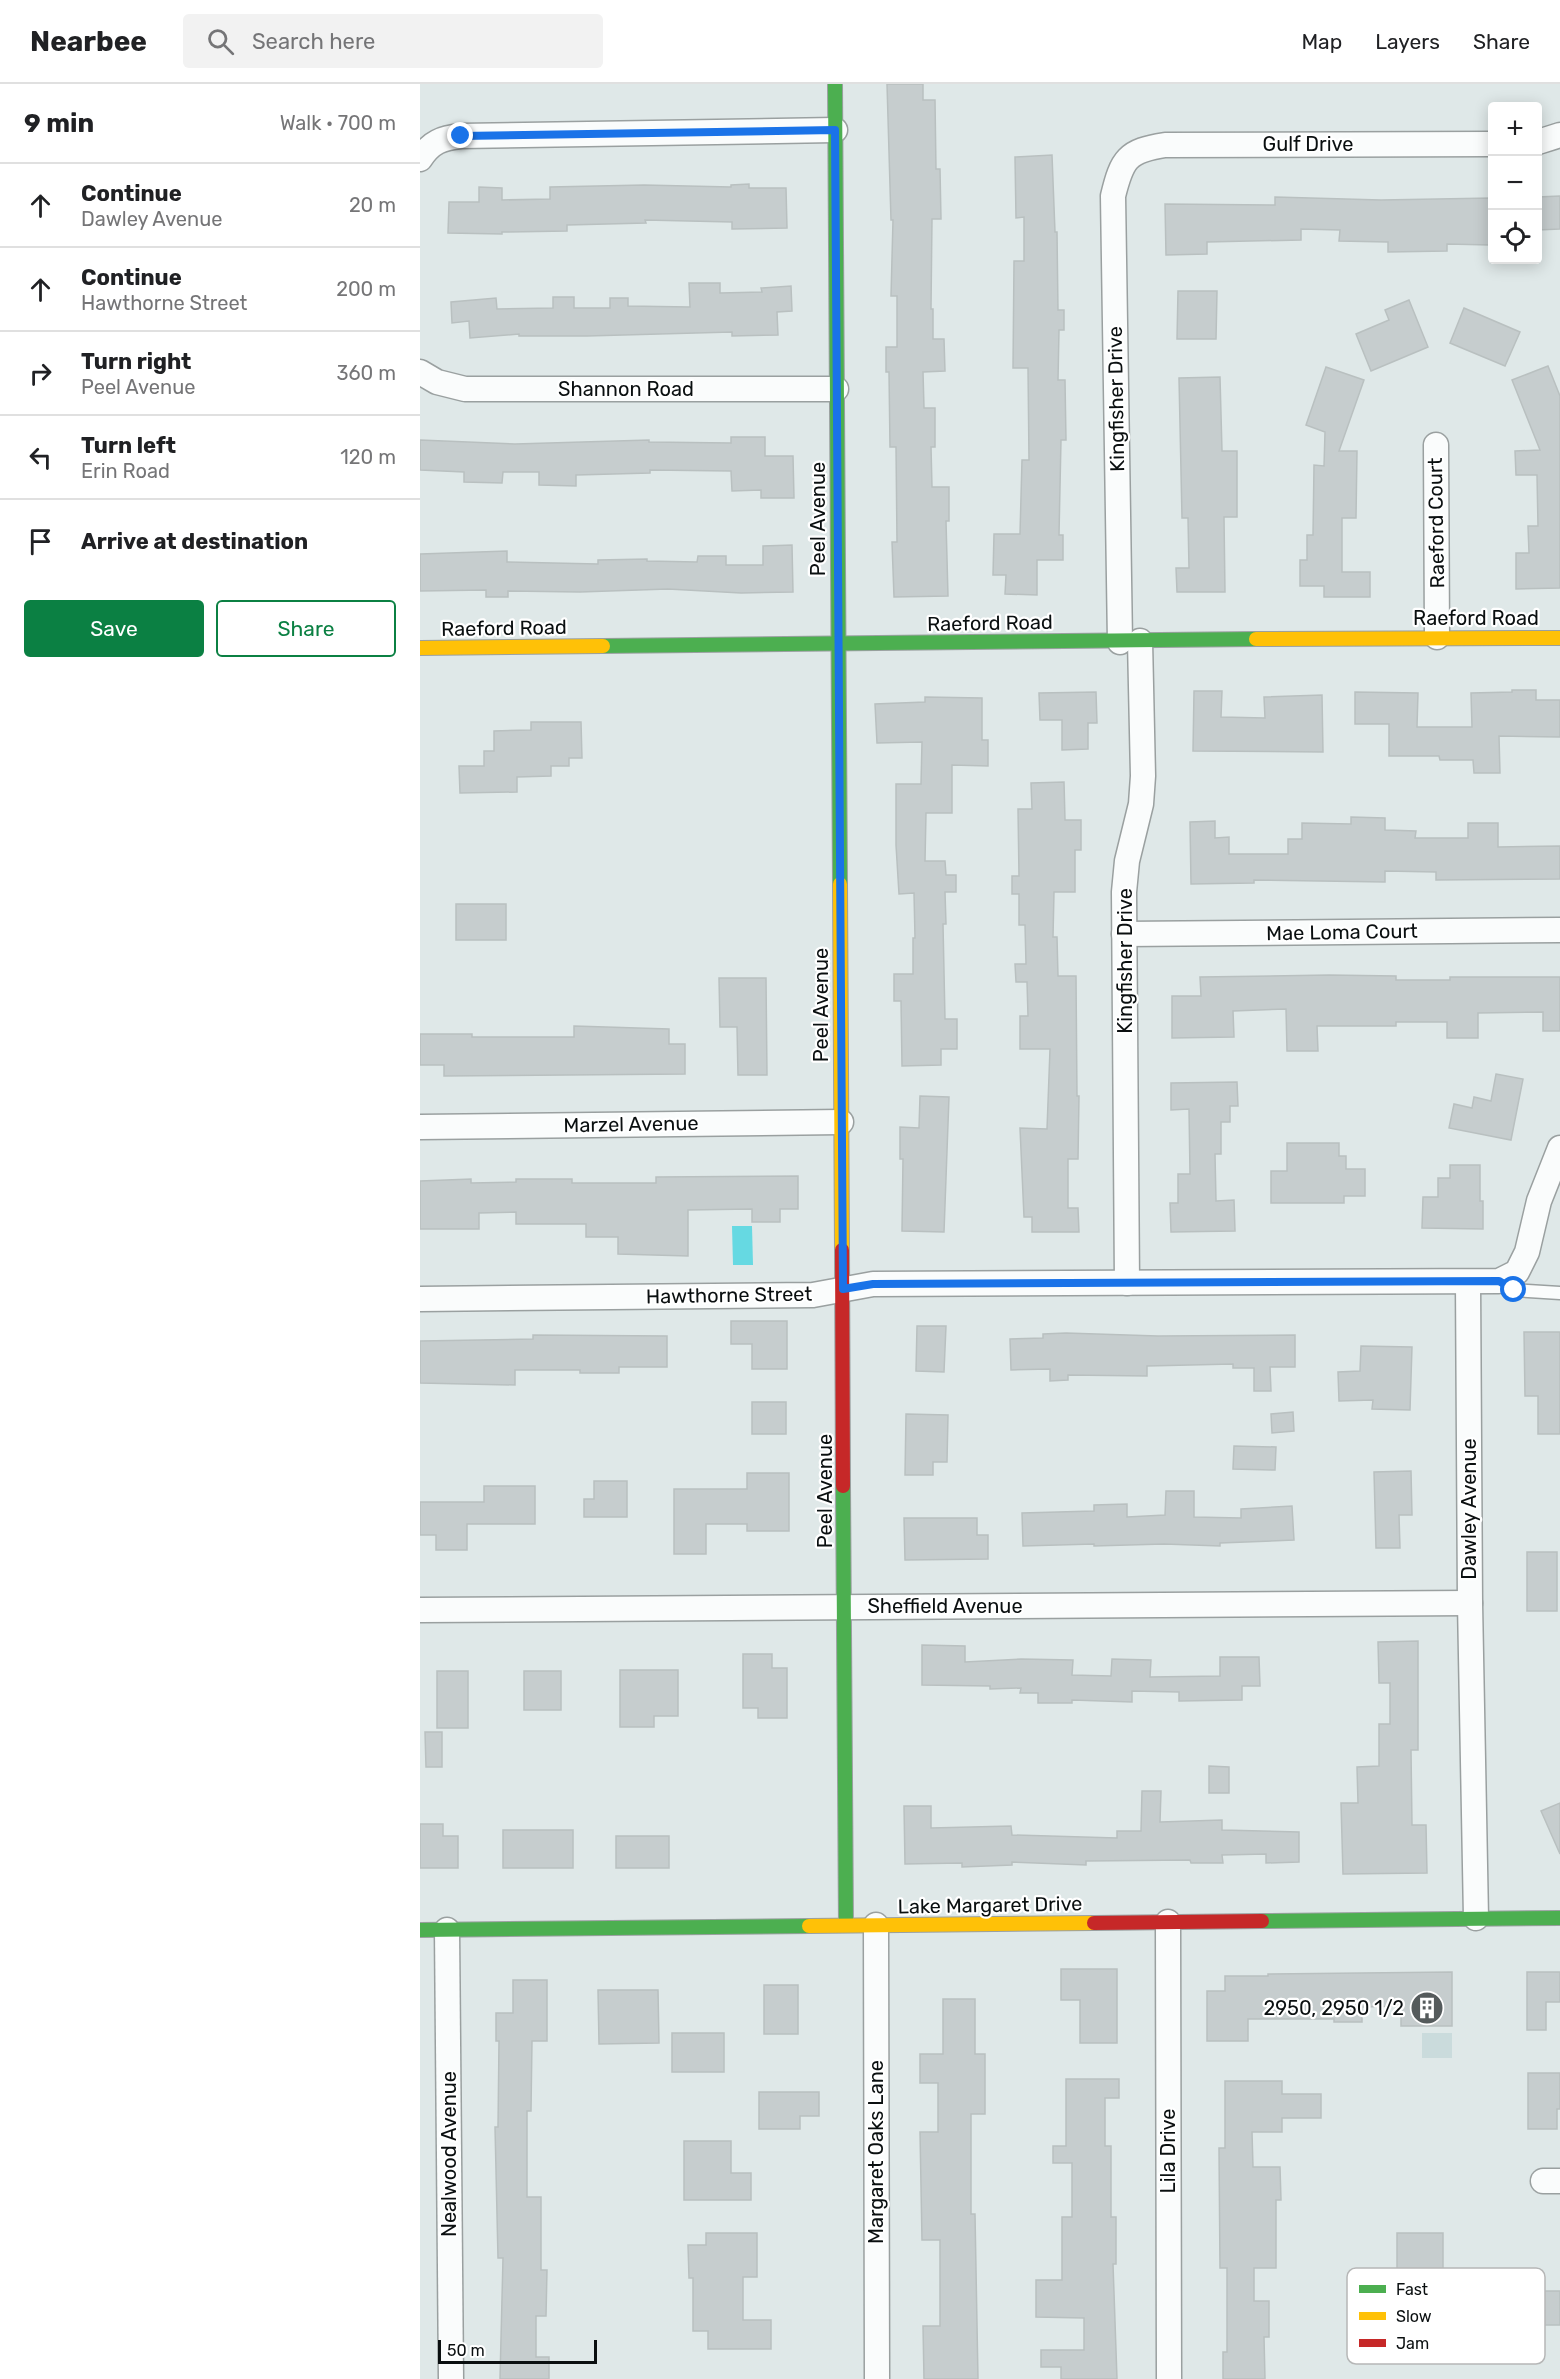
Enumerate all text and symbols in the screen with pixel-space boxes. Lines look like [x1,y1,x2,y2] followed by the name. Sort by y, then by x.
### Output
[183,14,603,68] search box
[30,25,147,58] text: Nearbee
[204,25,237,58] icon: search
[252,28,375,55] text: Search here
[1301,29,1342,54] text: Map
[1375,29,1440,54] text: Layers
[1473,29,1530,54] text: Share
[1488,102,1542,264] map controls
[1488,102,1542,156] button: +
[24,108,94,139] text: 9 min
[280,111,396,135] text: Walk · 700 m
[447,122,473,148] route end
[1263,132,1353,156] street label: Gulf Drive
[1488,156,1542,210] button: −
[81,180,182,207] text: Continue
[24,189,57,222] icon: ahead
[349,193,396,217] text: 20 m
[81,207,222,231] text: Dawley Avenue
[1488,210,1542,264] button: locate
[81,264,182,291] text: Continue
[24,273,57,306] icon: ahead
[336,277,396,301] text: 200 m
[81,291,247,315] text: Hawthorne Street
[1103,326,1129,472] street label: Kingfisher Drive
[81,348,191,375] text: Turn right
[24,357,57,390] icon: right
[337,361,396,385] text: 360 m
[81,375,195,399] text: Peel Avenue
[558,377,694,401] street label: Shannon Road
[81,432,176,459] text: Turn left
[24,441,57,474] icon: left
[340,445,396,469] text: 120 m
[1423,457,1449,589] street label: Raeford Court
[81,459,170,483] text: Erin Road
[806,462,830,576] street label: Peel Avenue
[24,525,57,558] icon: arrive
[81,528,308,555] text: Arrive at destination
[24,600,204,657] button: Save
[216,600,396,657] button: Share
[1413,606,1539,630] street label: Raeford Road
[927,610,1053,636] street label: Raeford Road
[441,615,567,641] street label: Raeford Road
[1113,888,1137,1034] street label: Kingfisher Drive
[1266,919,1418,945] street label: Mae Loma Court
[809,948,833,1062] street label: Peel Avenue
[563,1111,699,1137] street label: Marzel Avenue
[1500,1276,1526,1302] route start
[646,1282,813,1308] street label: Hawthorne Street
[813,1434,837,1548] street label: Peel Avenue
[1457,1438,1481,1580] street label: Dawley Avenue
[867,1594,1023,1618] street label: Sheffield Avenue
[897,1891,1083,1919] street label: Lake Margaret Drive
[1409,1990,1445,2026] building icon: 2950, 2950 1/2
[1264,1996,1404,2020] place label: 2950, 2950 1/2
[864,2060,888,2244] street label: Margaret Oaks Lane
[437,2071,461,2237] street label: Nealwood Avenue
[1156,2108,1180,2194] street label: Lila Drive
[1347,2268,1545,2364] legend
[1396,2280,1428,2299] text: Fast
[1396,2307,1432,2326] text: Slow
[1396,2334,1429,2353] text: Jam
[438,2337,597,2364] scale bar
[447,2341,485,2360] text: 50 m

